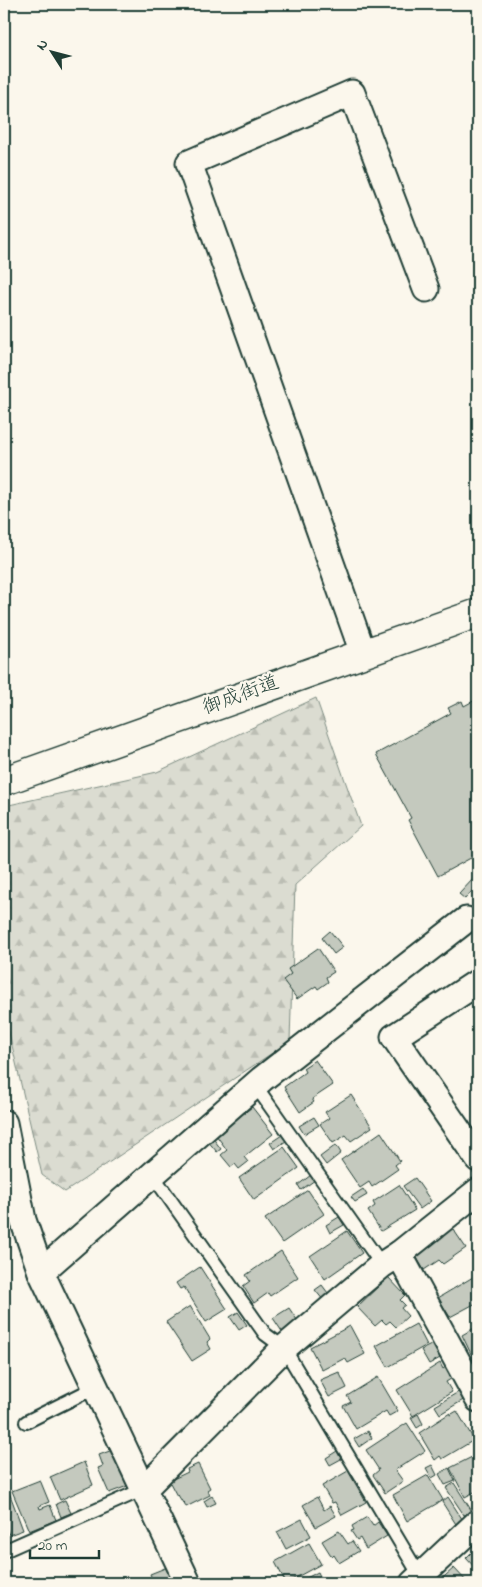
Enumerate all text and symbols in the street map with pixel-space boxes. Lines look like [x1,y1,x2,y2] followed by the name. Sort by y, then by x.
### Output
[28,28,78,78] north arrow
[31,35,54,55] text: N
[198,669,284,723] street label: 御成街道
[30,1527,99,1559] scale bar
[38,1535,68,1557] text: 20 m

